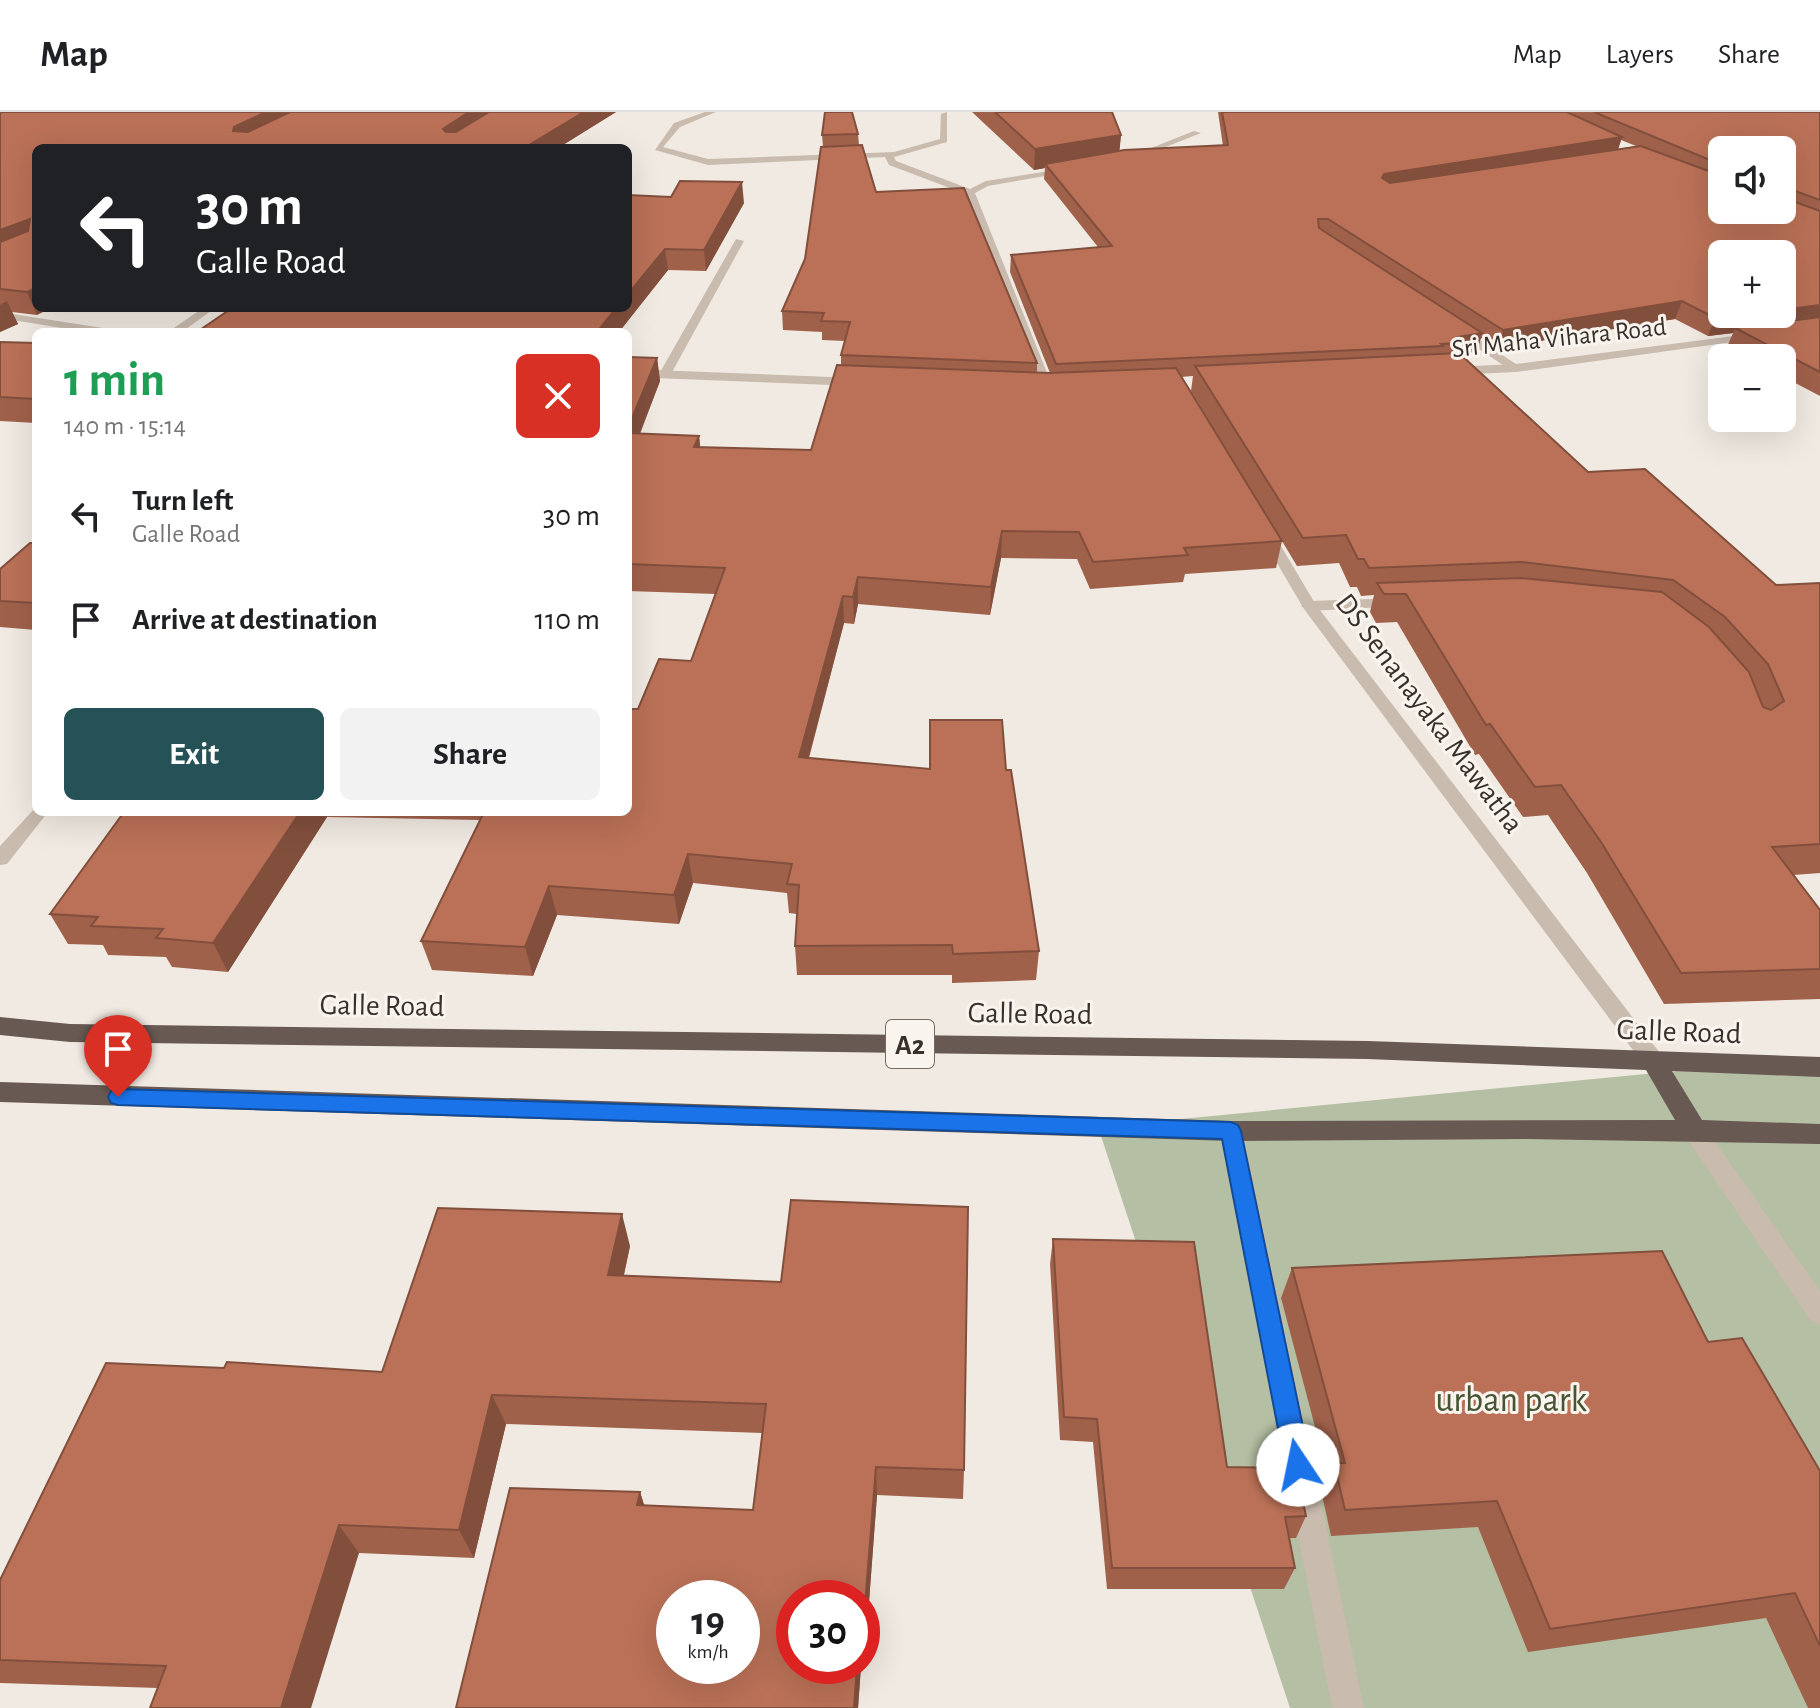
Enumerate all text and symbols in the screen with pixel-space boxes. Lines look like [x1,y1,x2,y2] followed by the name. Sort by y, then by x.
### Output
[40,36,108,74] text: Map
[1513,41,1562,69] text: Map
[1606,41,1674,69] text: Layers
[1718,41,1780,69] text: Share
[1708,136,1796,432] map controls
[1708,136,1796,224] button: sound
[64,176,168,280] icon: left
[196,179,303,235] text: 30 m
[1708,240,1796,328] button: +
[196,244,346,280] text: Galle Road
[1451,314,1668,362] street label: Sri Maha Vihara Road
[1708,344,1796,432] button: −
[516,354,600,438] button: close
[64,357,165,405] text: 1 min
[64,413,186,439] text: 140 m · 15:14
[132,486,233,516] text: Turn left
[64,494,108,538] icon: left
[543,501,600,531] text: 30 m
[132,521,240,547] text: Galle Road
[1330,588,1529,839] street label: DS Senanayaka Mawatha
[64,598,108,642] icon: arrive
[132,605,378,635] text: Arrive at destination
[535,605,600,635] text: 110 m
[64,708,324,800] button: Exit
[340,708,600,800] button: Share
[319,990,445,1022] street label: Galle Road
[967,998,1093,1030] street label: Galle Road
[84,1015,152,1097] pin
[1616,1015,1742,1049] street label: Galle Road
[886,1020,934,1068] road number: A2
[96,1027,140,1071] icon: arrive
[1435,1382,1587,1418] park label: urban park
[1256,1423,1340,1507] position arrow
[776,1580,880,1684] speed limit sign: 30
[691,1602,725,1642] text: 19
[687,1642,729,1662] text: km/h

